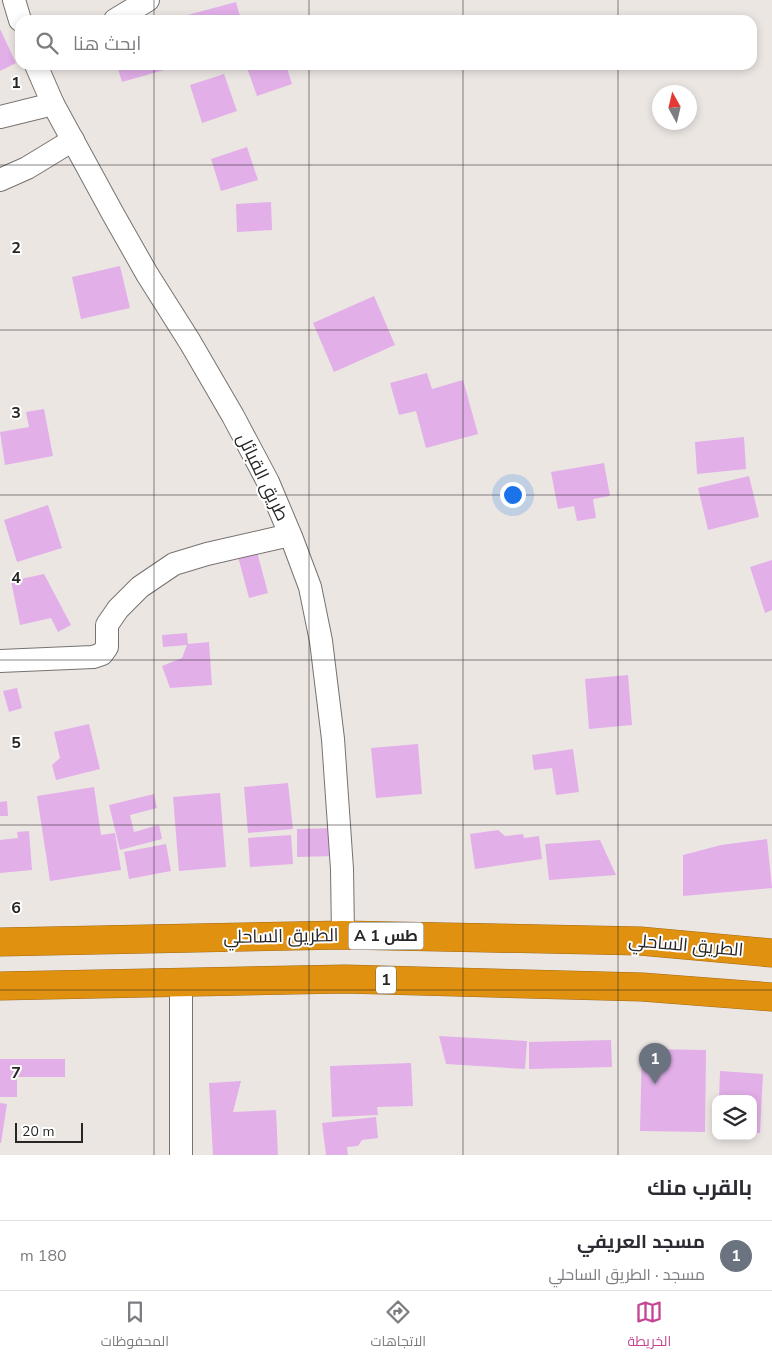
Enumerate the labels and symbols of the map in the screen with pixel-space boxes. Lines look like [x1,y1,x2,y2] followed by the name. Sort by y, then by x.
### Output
[11,72,21,94] text: 1
[652,85,697,130] north arrow
[11,237,21,259] text: 2
[11,402,21,424] text: 3
[231,429,295,525] street label: طريق القبائل
[500,482,526,508] your location
[11,567,21,589] text: 4
[11,732,21,754] text: 5
[11,897,21,919] text: 6
[348,922,424,949] road number: A 1 طس
[223,923,339,951] street label: الطريق الساحلي
[627,928,744,964] street label: الطريق الساحلي
[376,966,396,994] road number: 1
[639,1043,671,1084] pin: 1
[11,1062,21,1084] text: 7
[15,1120,82,1143] scale bar

